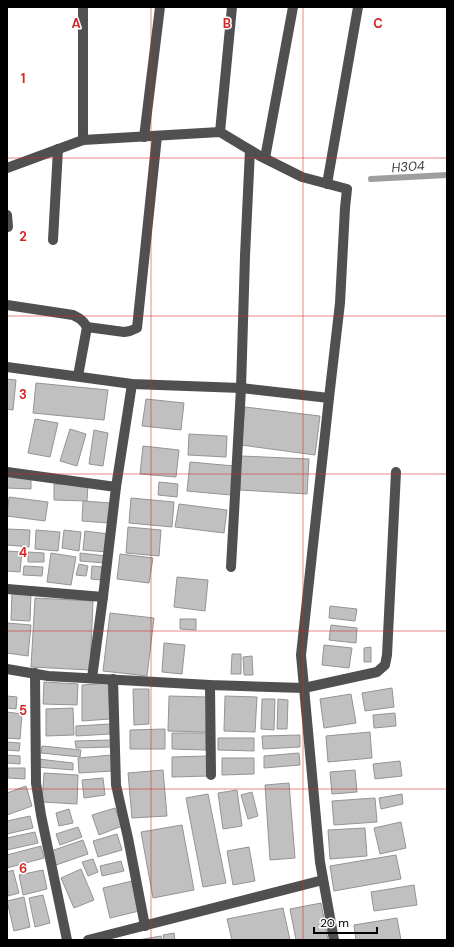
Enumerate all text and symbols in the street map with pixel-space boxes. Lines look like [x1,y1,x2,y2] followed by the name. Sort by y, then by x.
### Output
[71,15,81,32] text: A
[223,15,231,32] text: B
[373,15,383,32] text: C
[21,70,25,87] text: 1
[391,157,425,176] water label: H304
[19,228,27,245] text: 2
[19,386,27,403] text: 3
[19,544,27,561] text: 4
[19,702,27,719] text: 5
[19,860,27,877] text: 6
[314,909,377,935] scale bar
[320,915,349,931] text: 20 m

